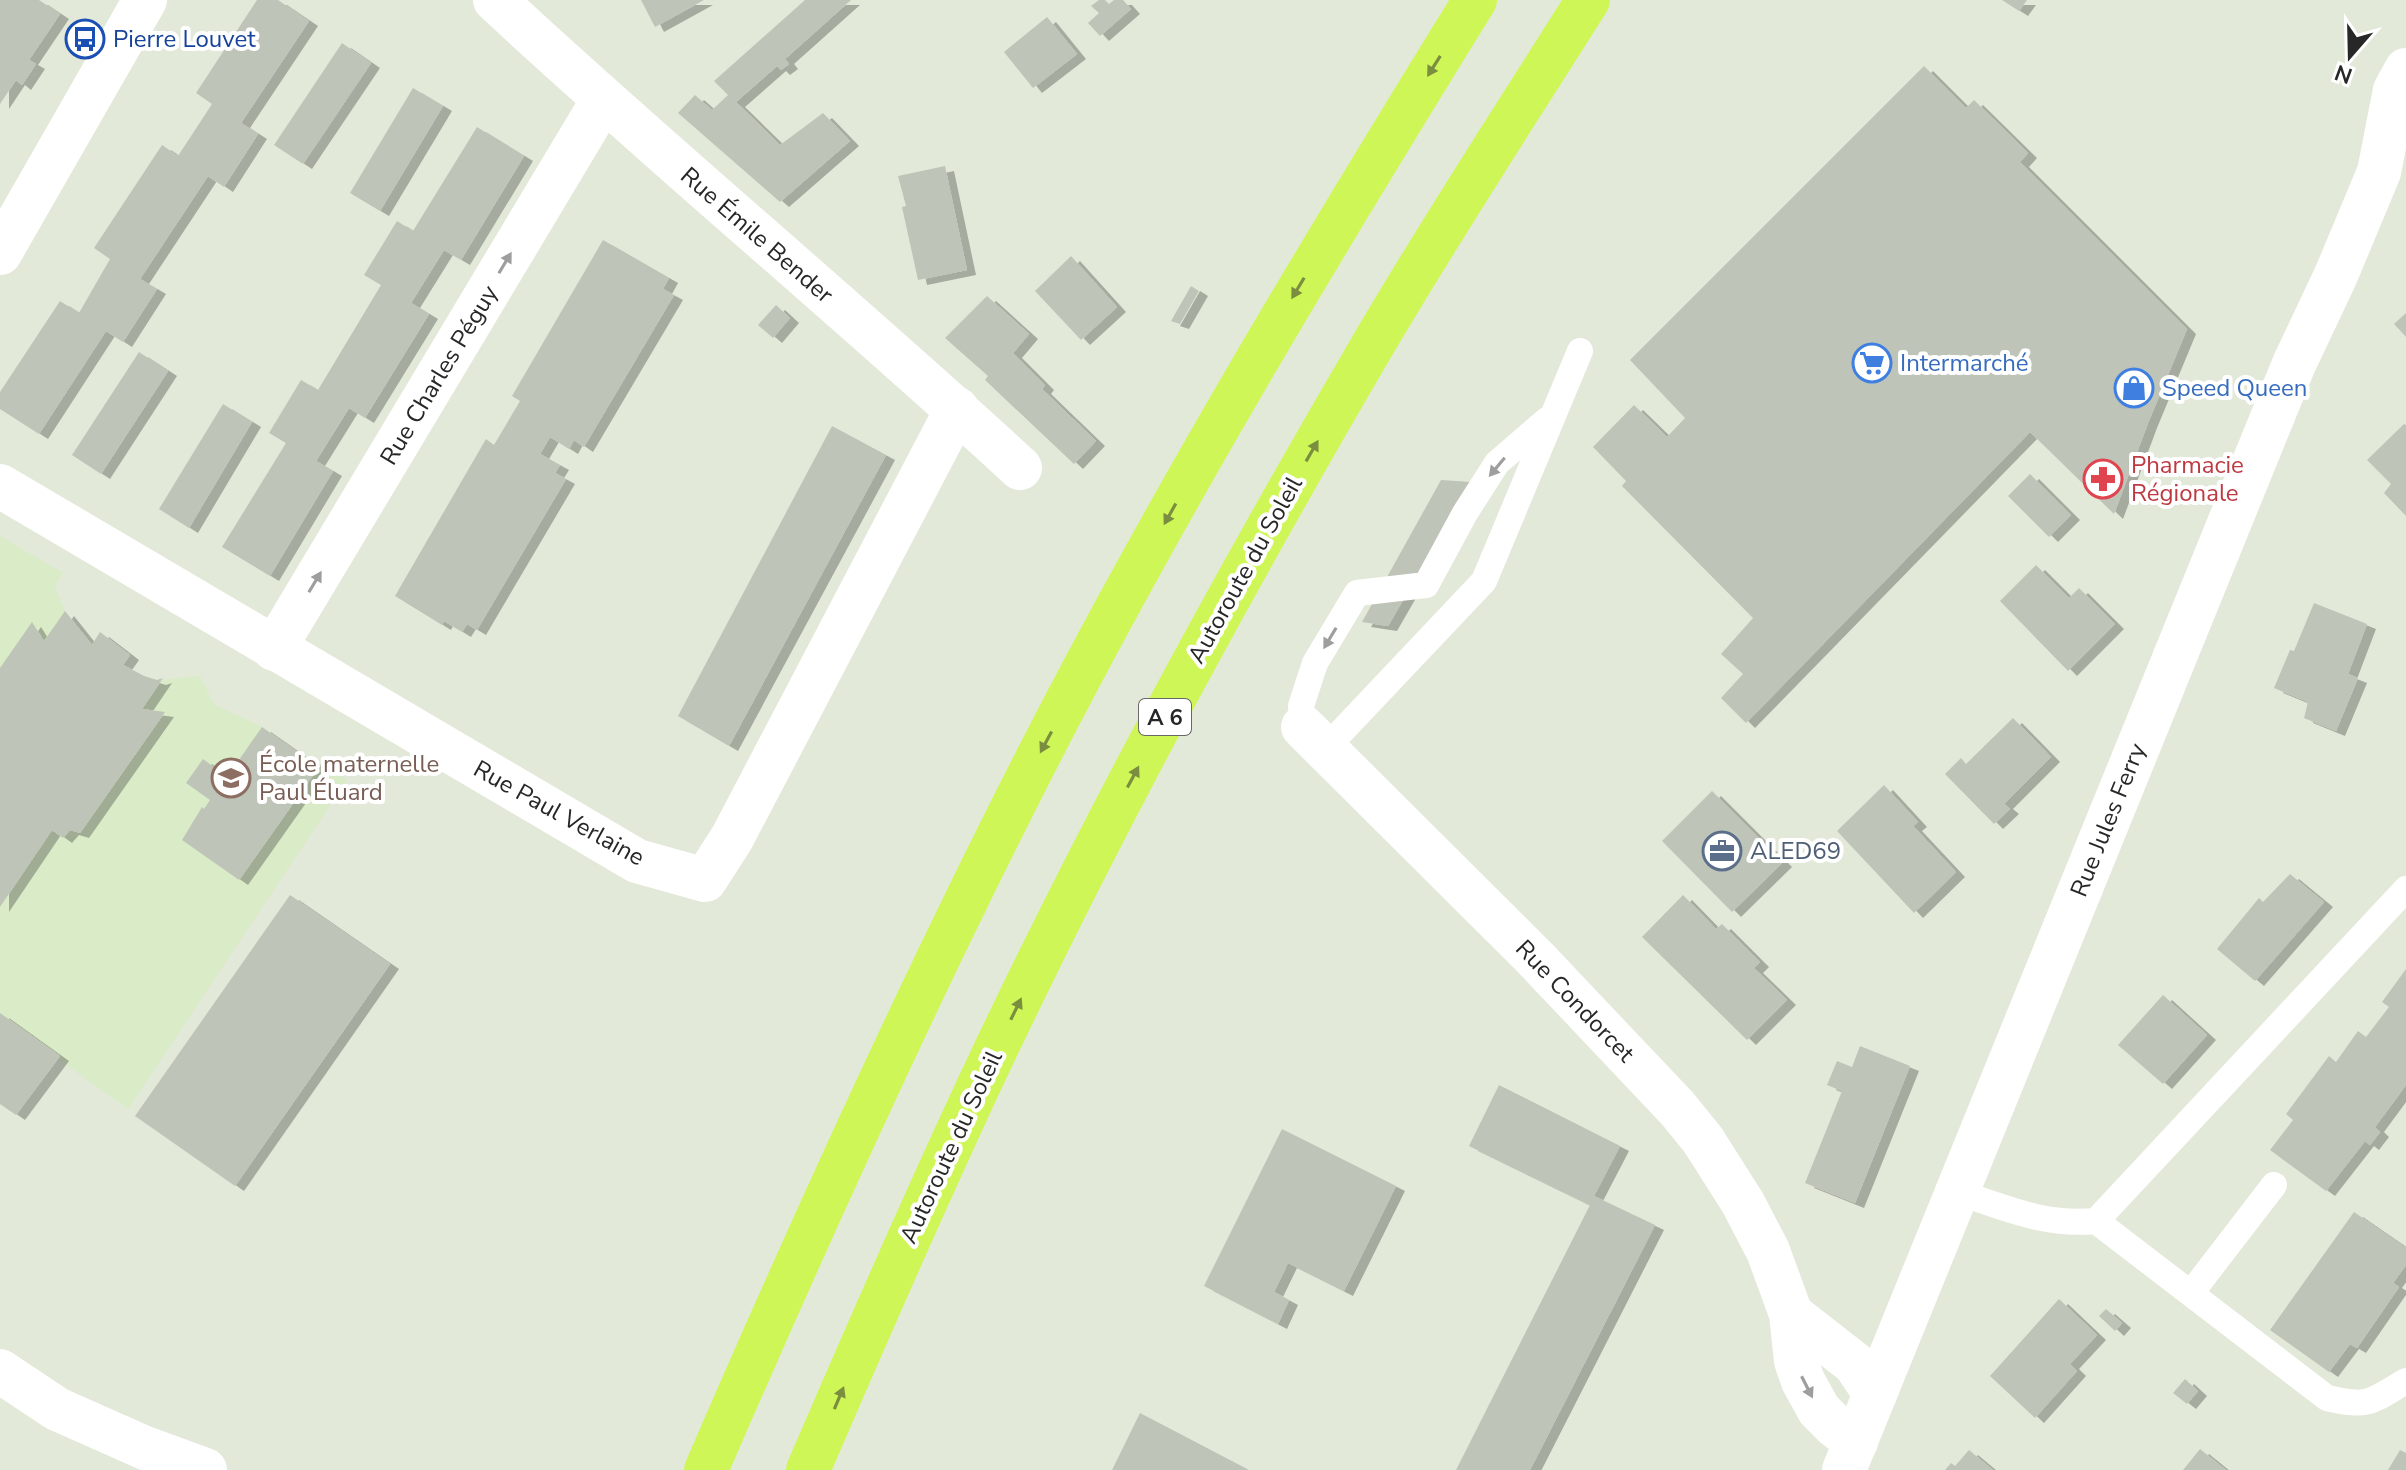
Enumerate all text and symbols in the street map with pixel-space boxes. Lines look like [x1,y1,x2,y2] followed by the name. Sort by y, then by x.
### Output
[2310,16,2390,96] north arrow
[64,18,106,60] bus stop icon: Pierre Louvet
[113,23,256,55] place label: Pierre Louvet
[1428,55,1442,77] one-way arrow
[2331,57,2356,91] text: N
[674,160,840,310] street label: Rue Émile Bender
[498,252,512,274] one-way arrow
[1292,277,1306,299] one-way arrow
[373,279,506,471] street label: Rue Charles Péguy
[1851,342,1893,384] supermarket icon: Intermarché
[1900,347,2029,379] place label: Intermarché
[2113,367,2155,409] shop icon: Speed Queen
[2162,372,2308,404] place label: Speed Queen
[1305,439,1319,462] one-way arrow
[2131,449,2244,509] place label: Pharmacie Régionale
[1489,456,1506,476] one-way arrow
[2082,458,2124,500] pharmacy icon: Pharmacie Régionale
[1180,471,1310,669] street label: Autoroute du Soleil
[1163,503,1177,525] one-way arrow
[307,571,321,593] one-way arrow
[1324,627,1338,649] one-way arrow
[1139,699,1191,735] road number: A 6
[1039,731,1052,754] one-way arrow
[2063,738,2154,902] street label: Rue Jules Ferry
[259,748,439,808] place label: École maternelle Paul Éluard
[468,753,650,873] street label: Rue Paul Verlaine
[210,757,252,799] school or university icon: École maternelle Paul Éluard
[1127,765,1140,788] one-way arrow
[1701,830,1743,872] office icon: ALED69
[1750,835,1841,867] place label: ALED69
[1508,933,1642,1070] street label: Rue Condorcet
[1009,997,1023,1020] one-way arrow
[892,1045,1010,1249] street label: Autoroute du Soleil
[1800,1375,1813,1398] one-way arrow
[832,1386,845,1410] one-way arrow

